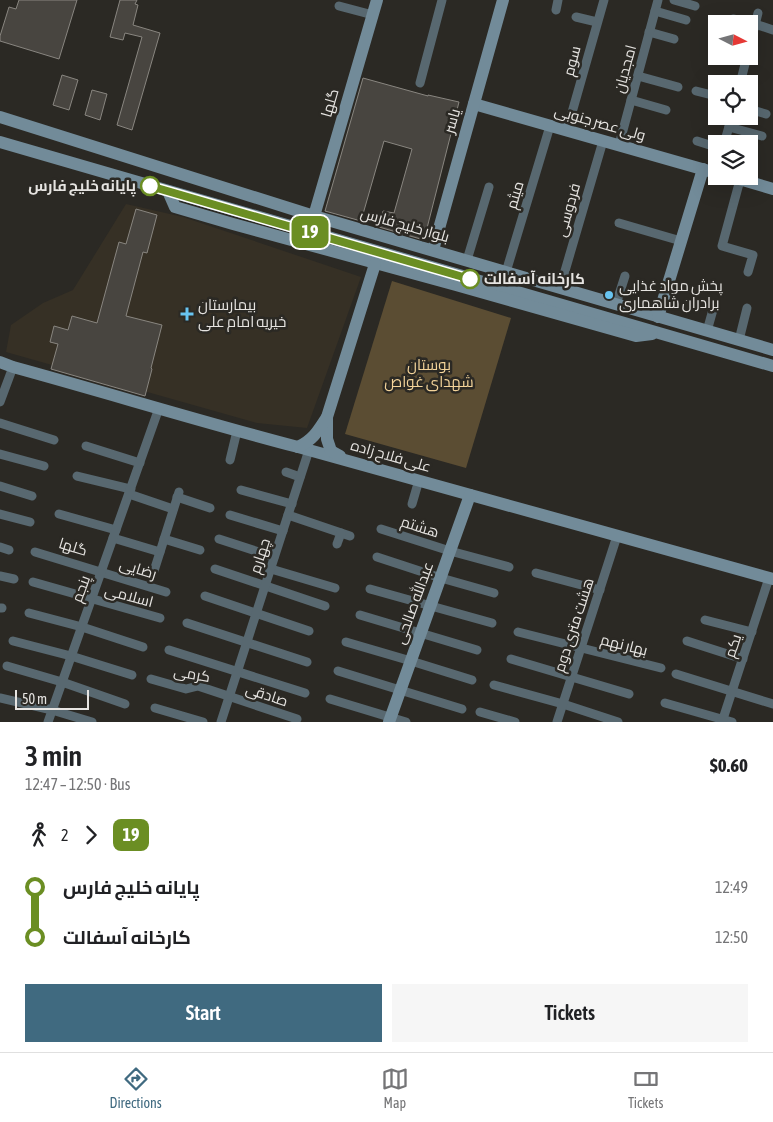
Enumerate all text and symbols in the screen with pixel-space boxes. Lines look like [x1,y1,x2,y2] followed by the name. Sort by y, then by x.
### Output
[708,15,758,65] north arrow
[708,15,758,185] map controls
[610,43,641,95] street label: امجدیان
[559,44,586,78] street label: سوم
[708,75,758,125] button: locate
[317,87,344,120] street label: گلها
[552,101,648,146] street label: ولی عصر جنوبی
[440,106,464,137] street label: یاسر
[708,135,758,185] button: layers
[140,176,160,196] marker: پایانه خلیج فارس
[28,177,137,197] place label: پایانه خلیج فارس
[502,179,529,211] street label: میثم
[552,181,585,239] street label: فردوسی
[358,204,452,248] street label: بلوار خلیج فارس
[288,216,332,248] line badge: 19
[302,221,318,242] text: 19
[460,269,480,289] marker: کارخانه آسفالت
[484,270,585,288] place label: کارخانه آسفالت
[619,277,723,313] place label: پخش مواد غذایی برادران شاهماری
[603,289,615,301] marker: پخش مواد غذایی برادران شاهماری
[198,296,286,332] place label: بیمارستان خیریه امام علی
[180,307,194,321] marker: بیمارستان خیریه امام علی
[384,356,474,392] park label: بوستان شهدای غواص
[348,436,433,478] street label: علی فلاح زاده
[398,512,441,543] street label: هشتم
[56,534,90,561] street label: گلها
[246,536,275,576] street label: چهارم
[117,555,159,584] street label: رضایی
[390,559,438,647] street label: عبدالله صالحی
[68,573,95,605] street label: پنجم
[550,576,599,675] street label: هشت متری دوم
[103,581,155,612] street label: اسلامی
[598,630,650,661] street label: بهار نهم
[721,632,746,660] street label: یکم
[172,662,212,687] street label: کرمی
[243,680,290,711] street label: صادقی
[15,687,89,710] scale bar
[22,691,47,707] text: 50 m
[25,740,82,772] text: 3 min
[710,754,748,776] text: $0.60
[25,775,130,793] text: 12:47 – 12:50 · Bus
[25,821,53,849] icon: walk
[77,821,105,849] icon: forward
[123,824,139,845] text: 19
[61,826,69,844] text: 2
[63,876,200,898] text: پایانه خلیج فارس
[715,878,748,896] text: 12:49
[63,926,191,948] text: کارخانه آسفالت
[715,928,748,946] text: 12:50
[25,984,382,1042] button: Start
[392,984,748,1042] button: Tickets
[110,1065,162,1111] tab: Directions
[381,1065,409,1111] tab: Map
[628,1065,663,1111] tab: Tickets

